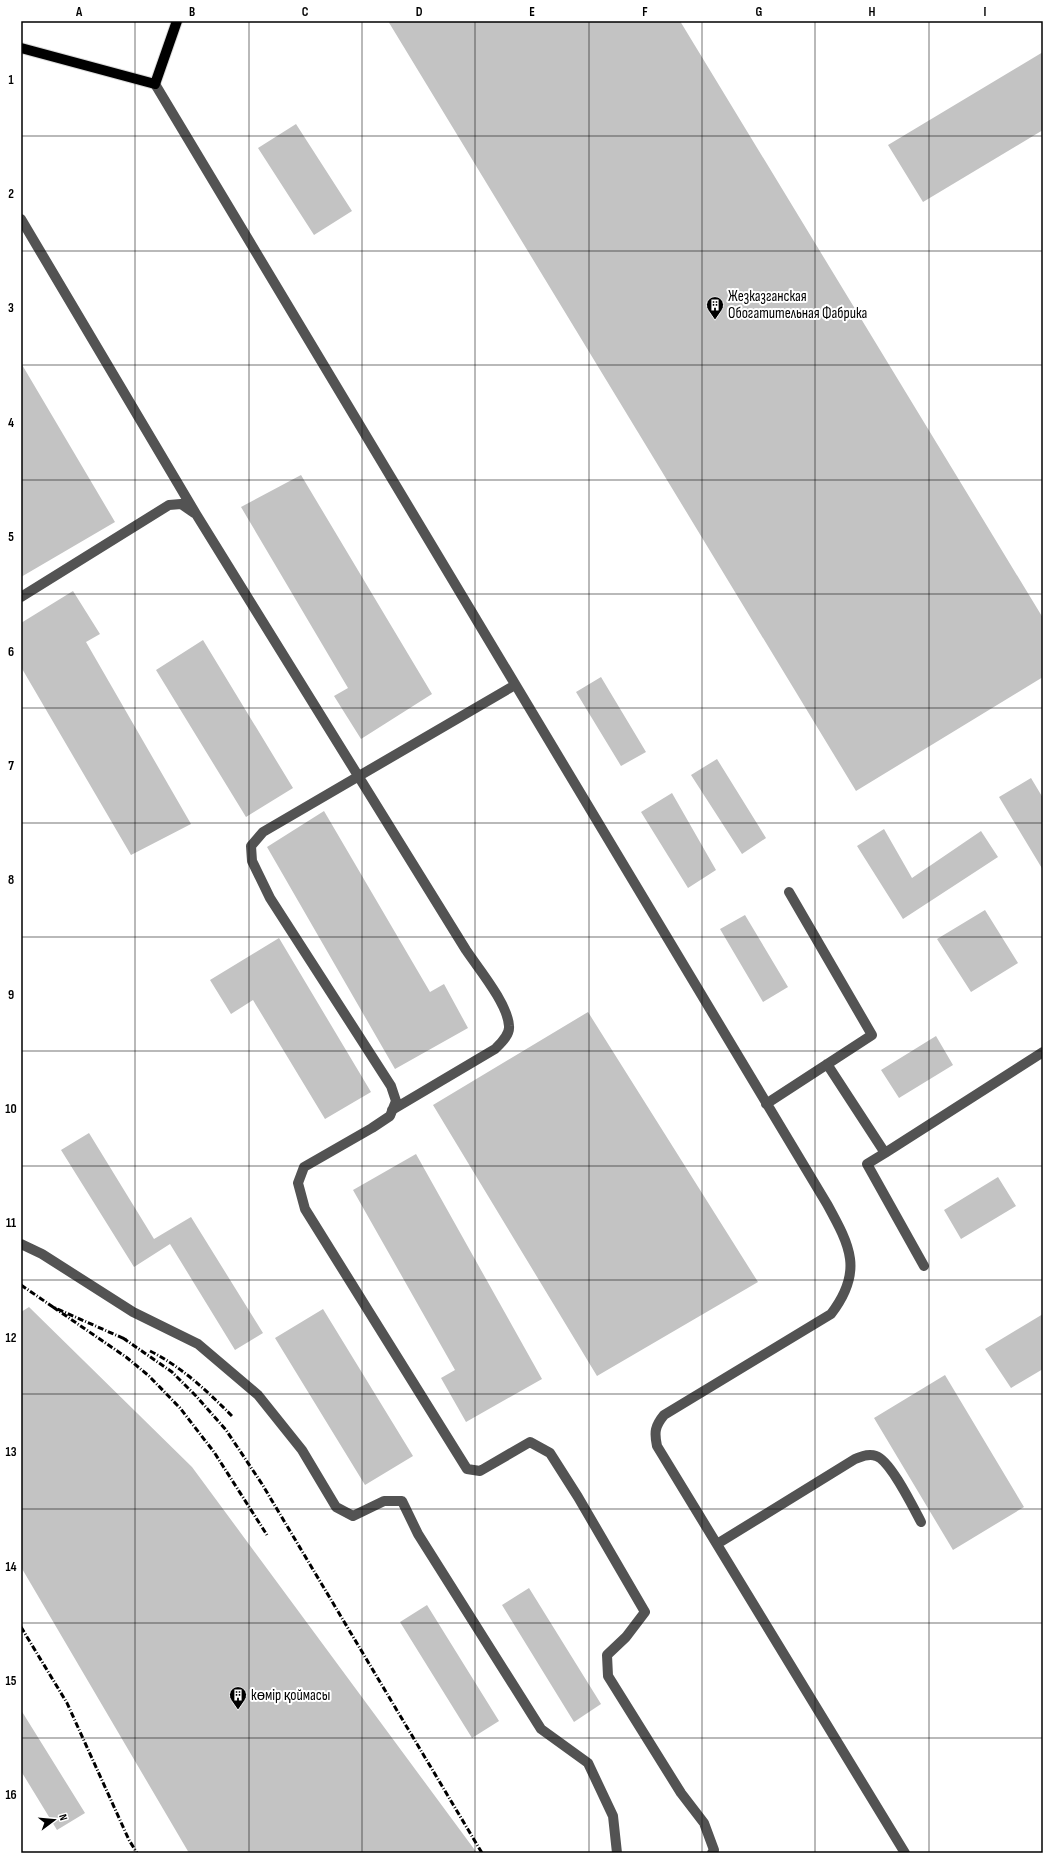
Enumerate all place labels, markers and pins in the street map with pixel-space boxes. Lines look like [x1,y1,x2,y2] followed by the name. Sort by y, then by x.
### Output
[728,287,868,323] place label: Жезказганская Обогатительная Фабрика
[705,295,725,320] building icon: Жезказганская Обогатительная Фабрика
[228,1685,248,1710] building icon: көмір қоймасы
[251,1686,330,1705] place label: көмір қоймасы

